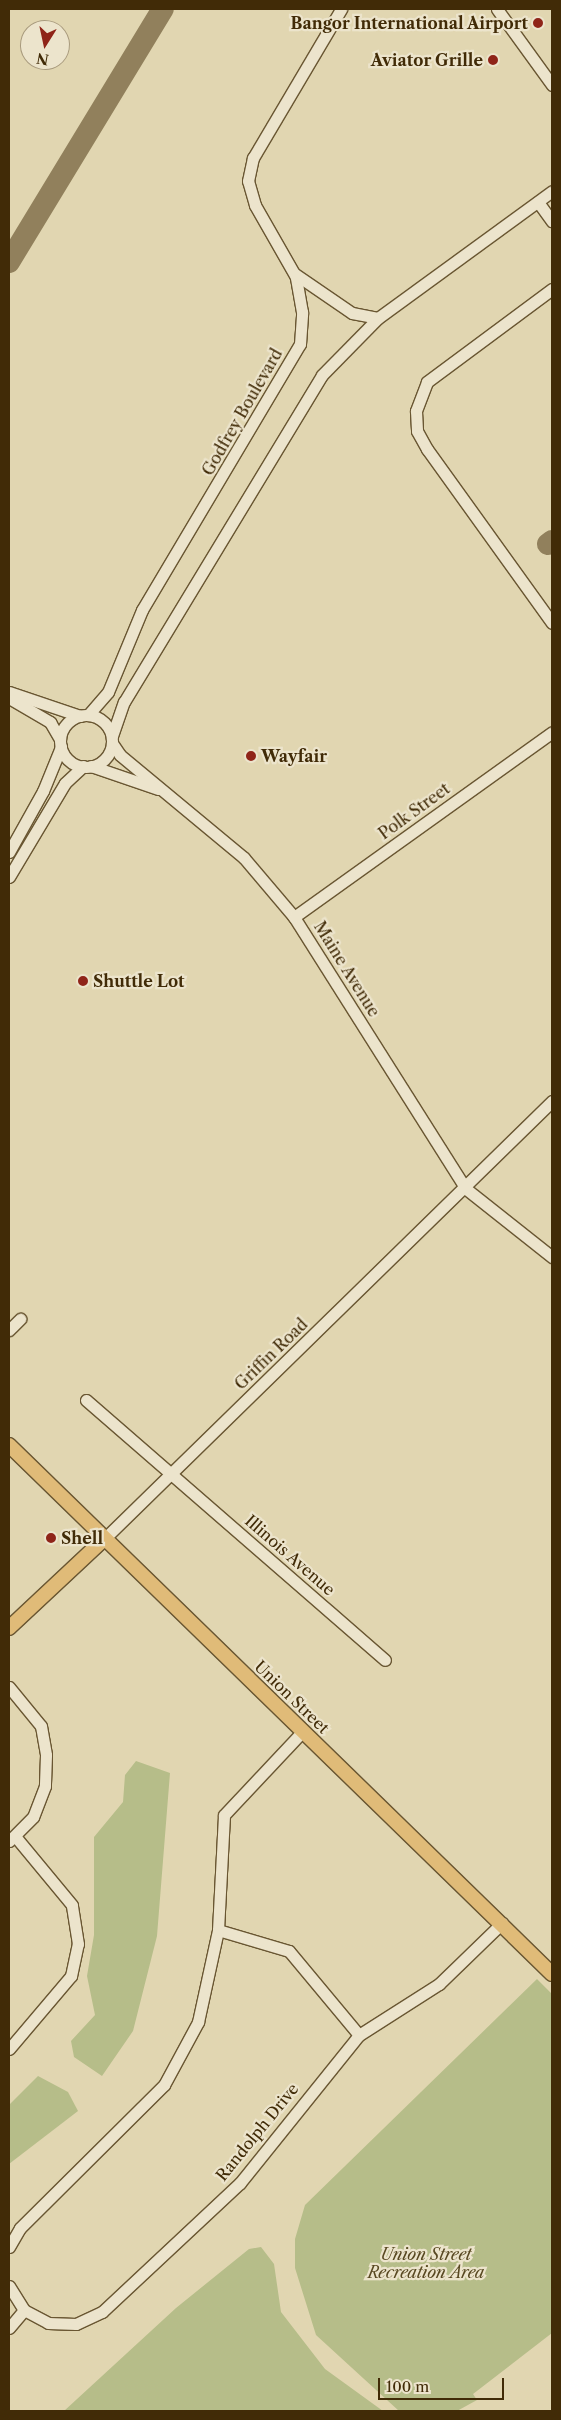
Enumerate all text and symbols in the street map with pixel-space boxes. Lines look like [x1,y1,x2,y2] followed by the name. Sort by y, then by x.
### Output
[290,13,528,33] place label: Bangor International Airport
[532,17,544,29] marker: Bangor International Airport
[20,20,70,70] north arrow
[35,49,50,69] text: N
[371,50,483,70] place label: Aviator Grille
[487,54,499,66] marker: Aviator Grille
[198,345,286,479] street label: Godfrey Boulevard
[261,746,327,766] place label: Wayfair
[245,750,257,762] marker: Wayfair
[375,779,453,843] street label: Polk Street
[310,918,384,1020] street label: Maine Avenue
[93,971,184,991] place label: Shuttle Lot
[77,975,89,987] marker: Shuttle Lot
[231,1315,311,1393] street label: Griffin Road
[241,1511,339,1599] street label: Illinois Avenue
[61,1528,103,1548] place label: Shell
[45,1532,57,1544] marker: Shell
[251,1657,333,1737] street label: Union Street
[212,2079,302,2185] street label: Randolph Drive
[368,2244,484,2282] park label: Union Street Recreation Area
[381,2368,507,2400] scale bar
[386,2377,429,2396] text: 100 m

